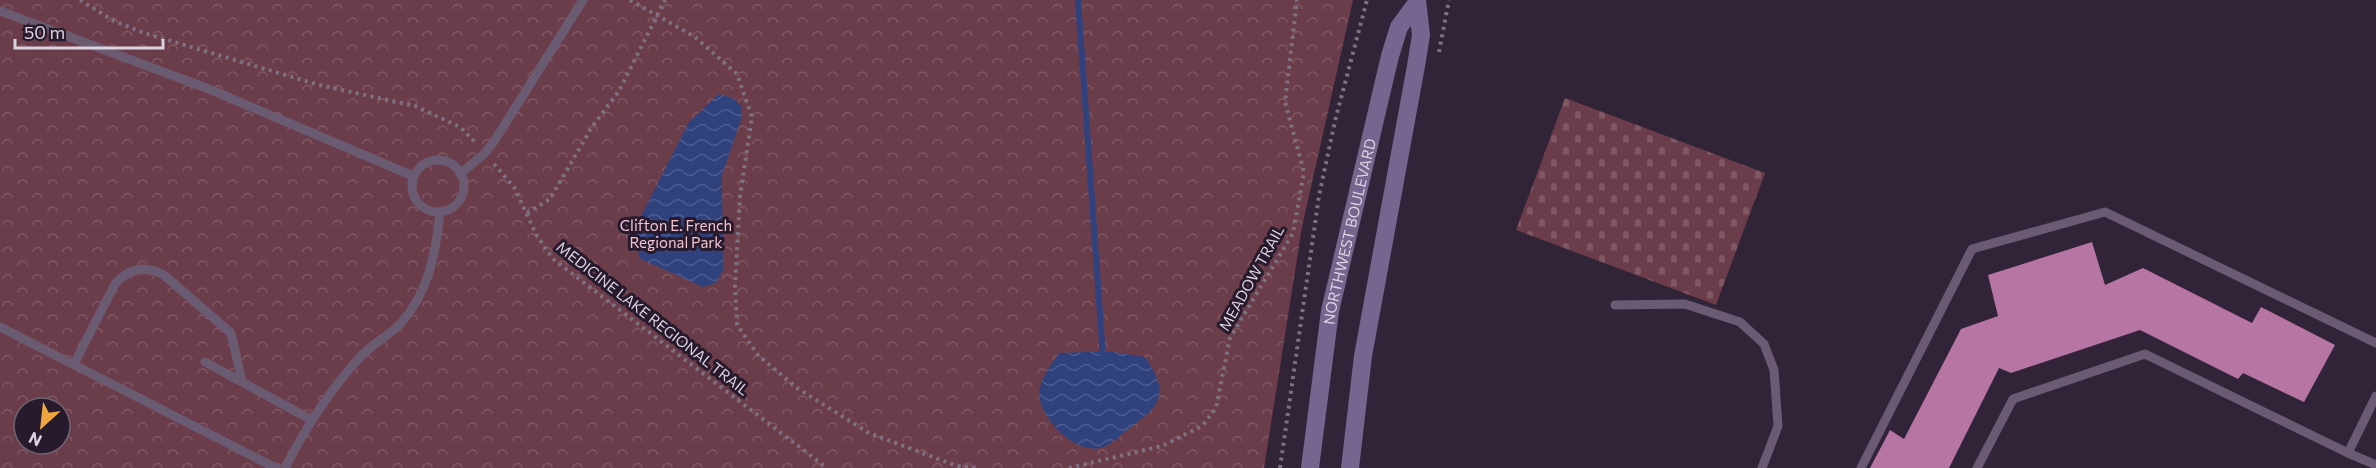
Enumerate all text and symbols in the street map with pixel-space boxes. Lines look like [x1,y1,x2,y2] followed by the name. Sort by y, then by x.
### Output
[15,12,164,50] scale bar
[24,21,65,43] text: 50 m
[1319,137,1379,326] street label: NORTHWEST BOULEVARD
[620,216,732,251] park label: Clifton E. French Regional Park
[1215,222,1288,334] street label: MEADOW TRAIL
[553,237,753,399] street label: MEDICINE LAKE REGIONAL TRAIL
[12,396,72,456] north arrow
[25,429,45,451] text: N

